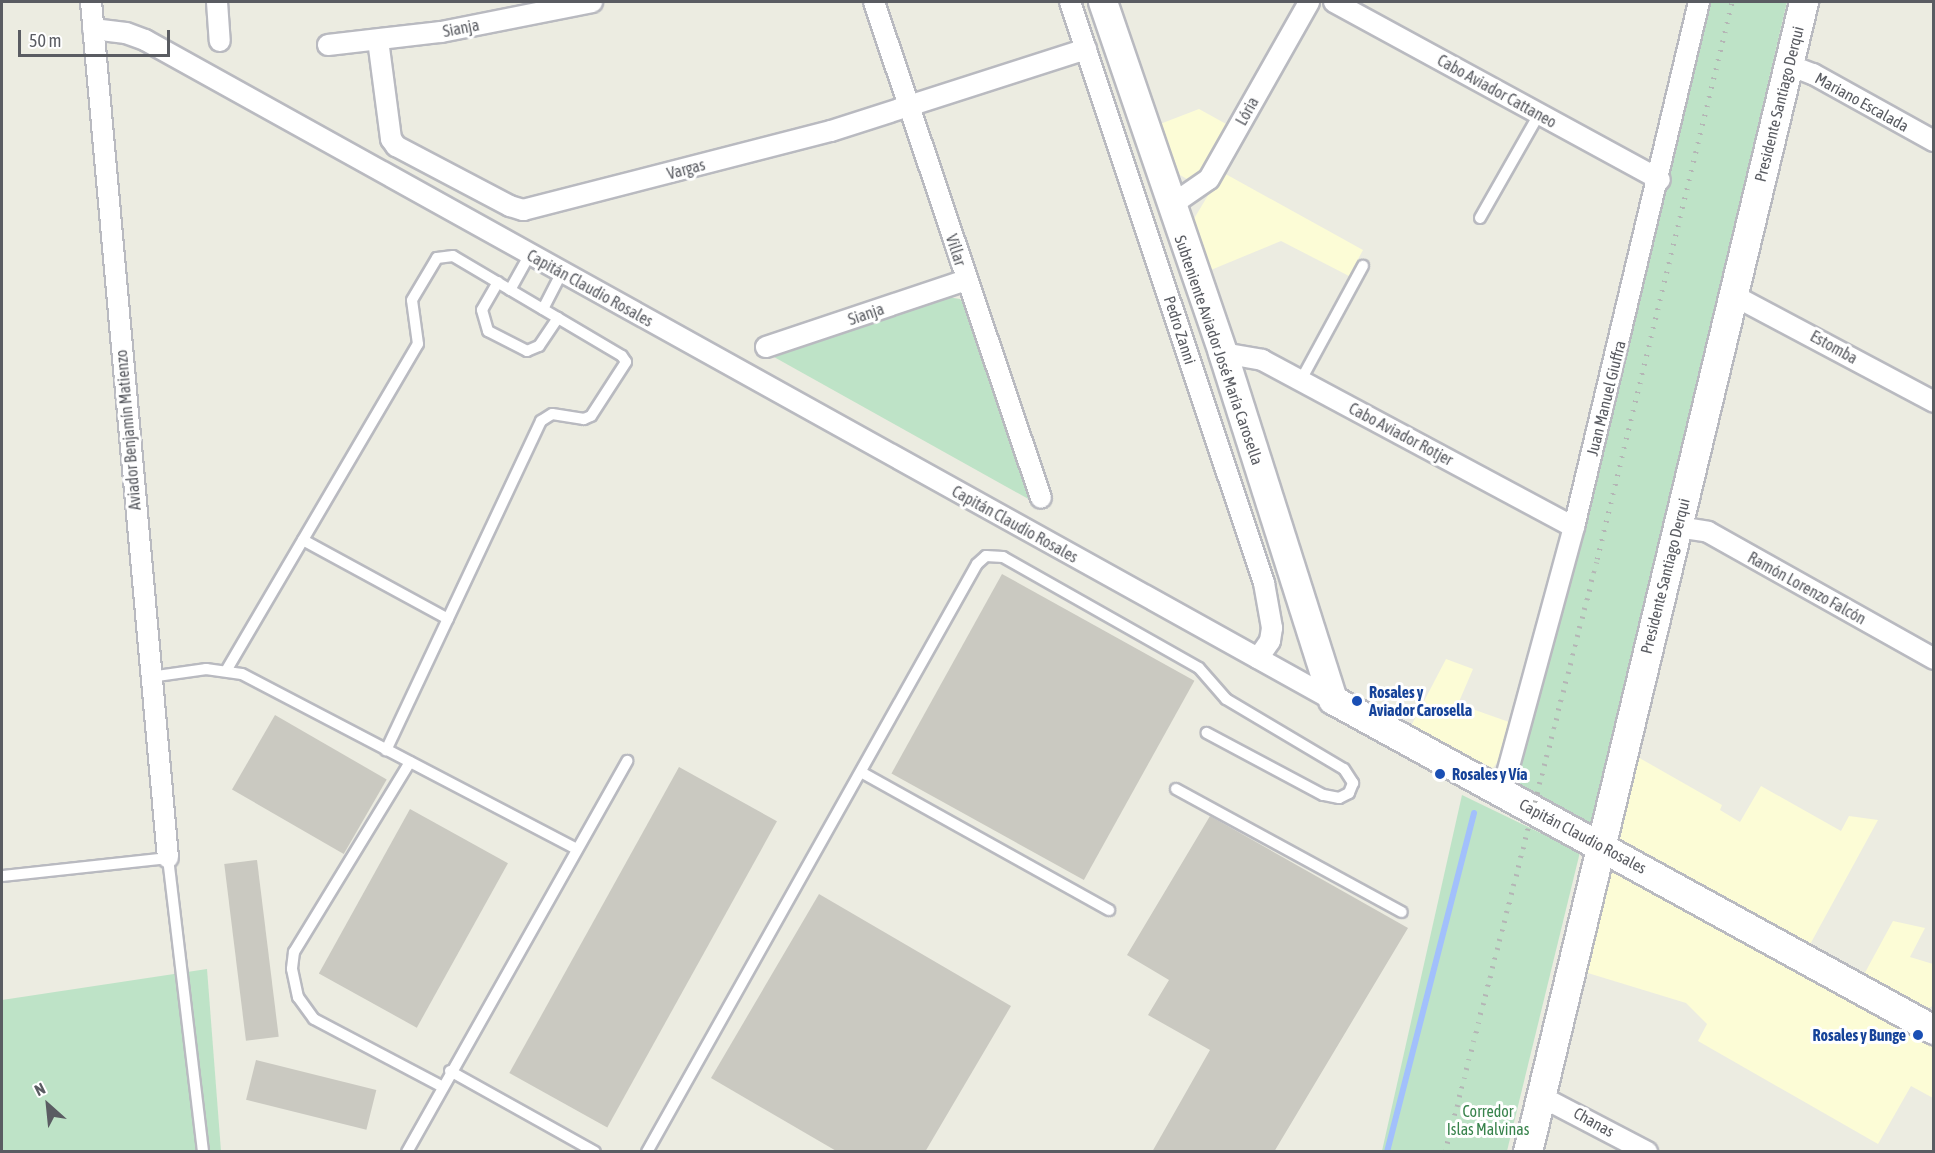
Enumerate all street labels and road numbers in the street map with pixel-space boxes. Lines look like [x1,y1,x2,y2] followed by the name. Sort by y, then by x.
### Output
[441,15,481,41] street label: Sianja
[1750,24,1808,184] street label: Presidente Santiago Derqui
[1434,50,1560,132] street label: Cabo Aviador Cattaneo
[1812,68,1912,136] street label: Mariano Escalada
[1231,93,1263,129] street label: Lória
[665,155,707,183] street label: Vargas
[942,232,970,268] street label: Villar
[1171,233,1267,467] street label: Subteniente Aviador José María Carosella
[524,245,656,331] street label: Capitán Claudio Rosales
[1160,293,1200,367] street label: Pedro Zanni
[846,299,886,329] street label: Sianja
[1807,326,1861,368] street label: Estomba
[1582,338,1630,458] street label: Juan Manuel Giuffra
[111,349,145,511] street label: Aviador Benjamín Matienzo
[1346,398,1456,470] street label: Cabo Aviador Rotjer
[949,481,1081,567] street label: Capitán Claudio Rosales
[1636,496,1694,656] street label: Presidente Santiago Derqui
[1745,548,1869,628] street label: Ramón Lorenzo Falcón
[1516,794,1650,878] street label: Capitán Claudio Rosales
[1570,1103,1618,1141] street label: Chanas

